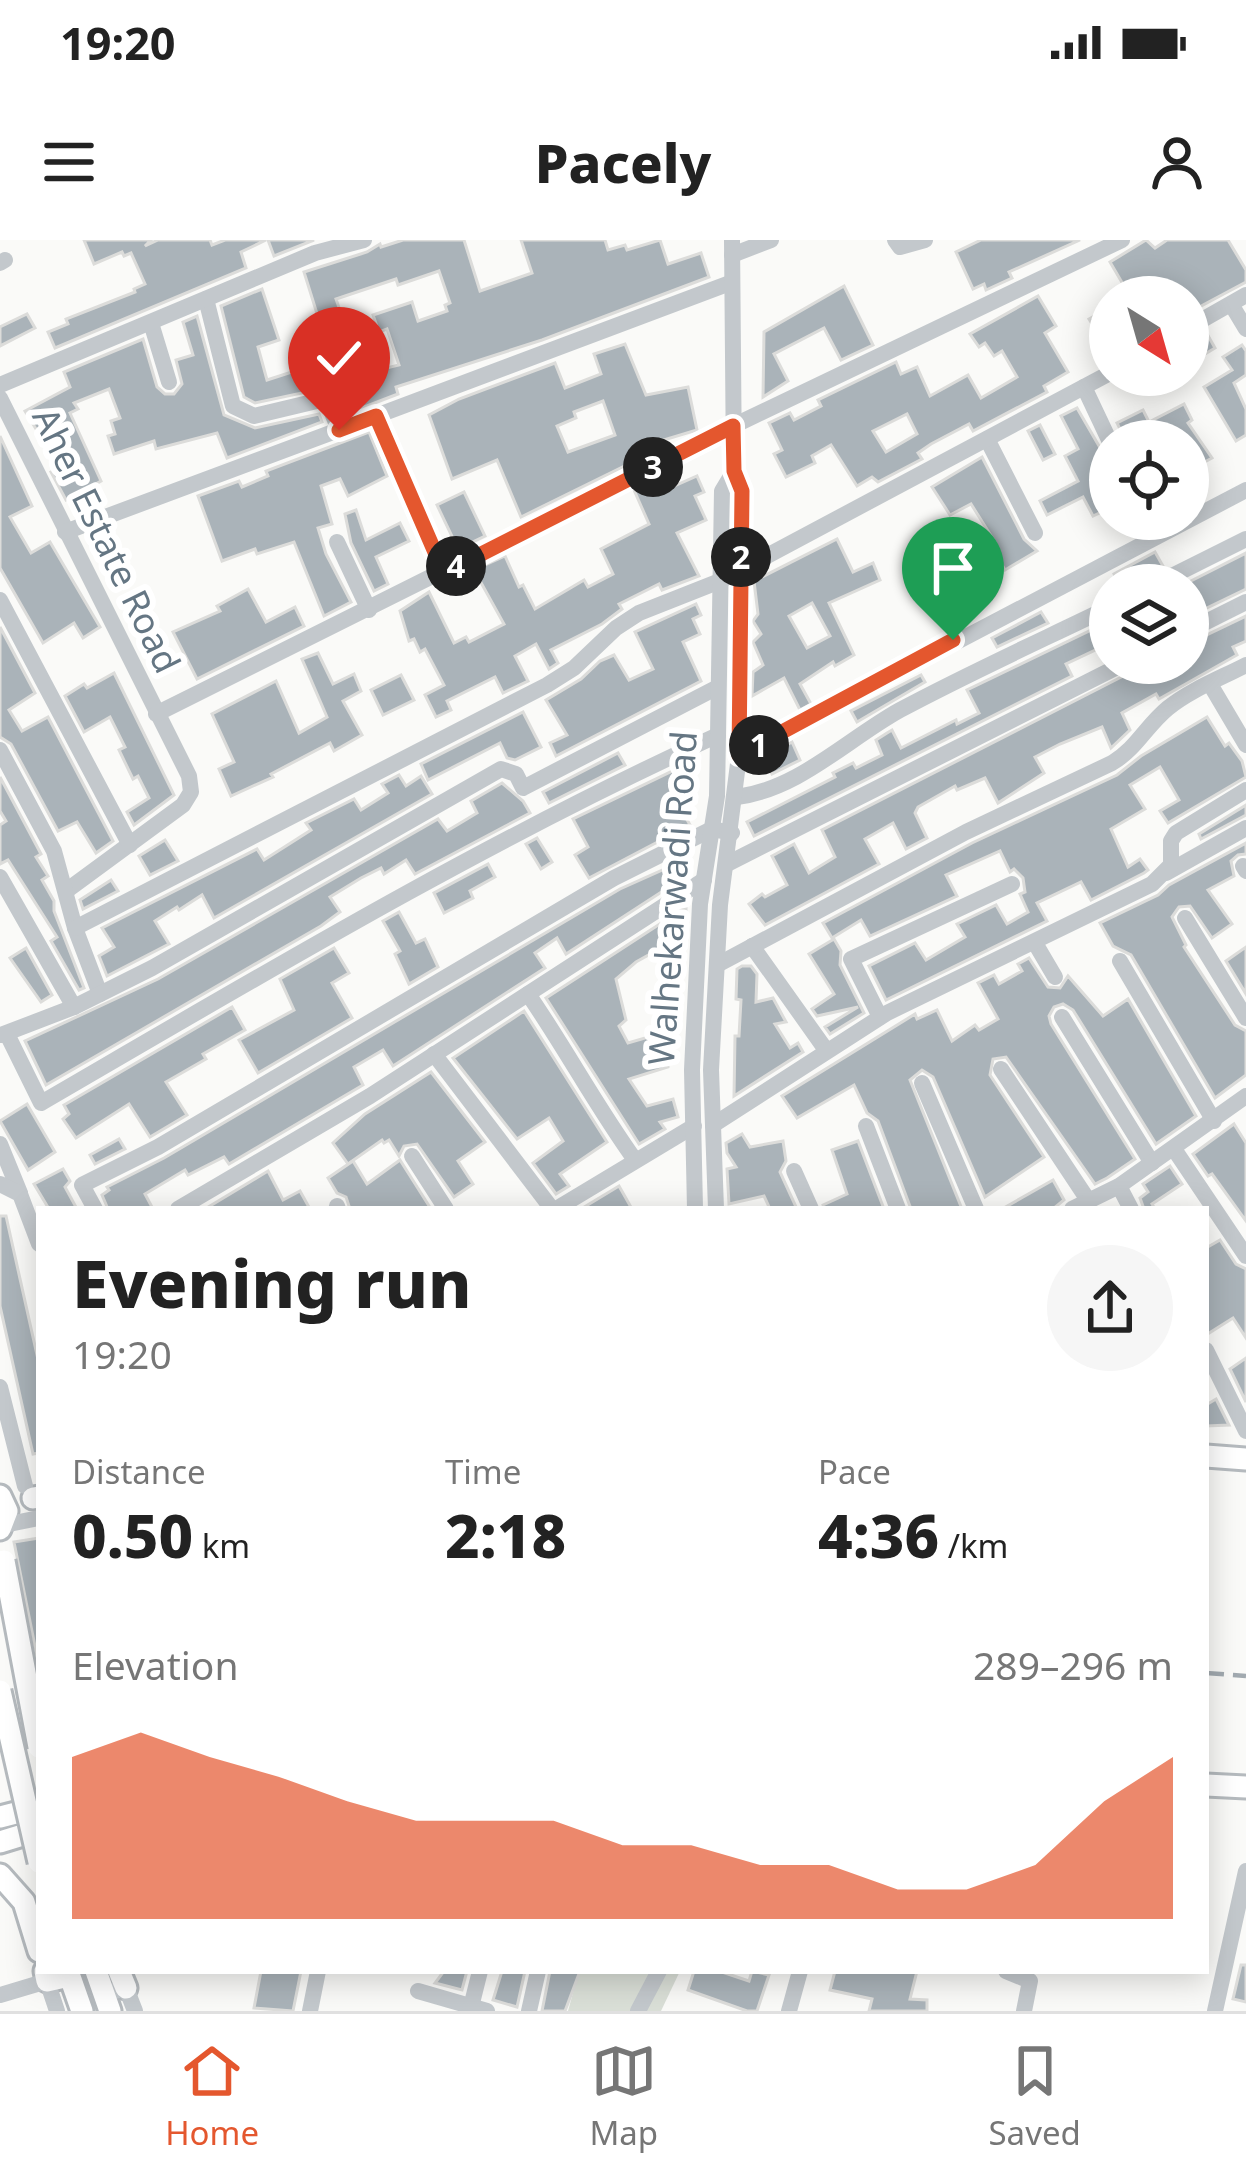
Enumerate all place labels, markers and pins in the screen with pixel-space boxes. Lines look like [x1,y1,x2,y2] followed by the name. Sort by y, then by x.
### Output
[288,307,390,430] pin
[623,437,683,497] pin: 3
[902,517,1004,640] pin
[711,527,771,587] pin: 2
[426,536,486,596] pin: 4
[729,715,789,775] pin: 1

